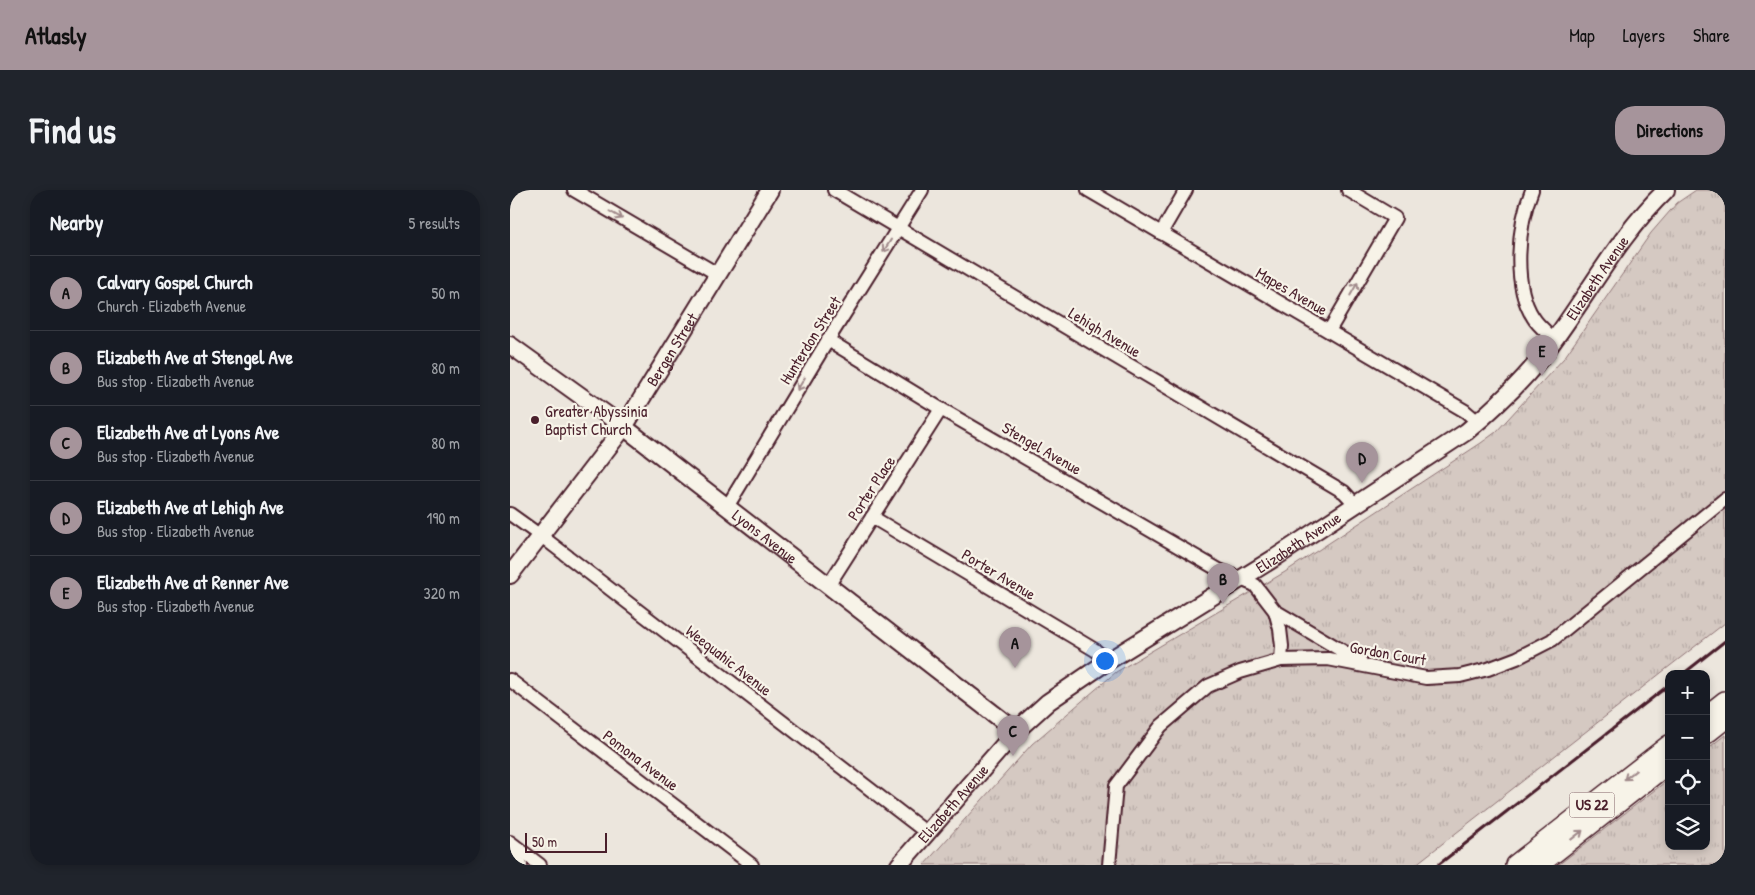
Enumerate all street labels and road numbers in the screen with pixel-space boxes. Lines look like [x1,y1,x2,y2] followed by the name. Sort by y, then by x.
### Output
[1560,231,1634,324] street label: Elizabeth Avenue
[1252,262,1332,321] street label: Mapes Avenue
[774,291,846,388] street label: Hunterdon Street
[1065,302,1146,363] street label: Lehigh Avenue
[641,308,703,390] street label: Bergen Street
[998,416,1086,480] street label: Stengel Avenue
[842,451,900,525] street label: Porter Place
[728,504,803,569] street label: Lyons Avenue
[1251,506,1346,578] street label: Elizabeth Avenue
[958,543,1041,605] street label: Porter Avenue
[681,619,777,701] street label: Weequahic Avenue
[1348,635,1428,671] street label: Gordon Court
[599,724,684,796] street label: Pomona Avenue
[913,759,994,847] street label: Elizabeth Avenue
[1570,792,1614,818] road number: US 22

